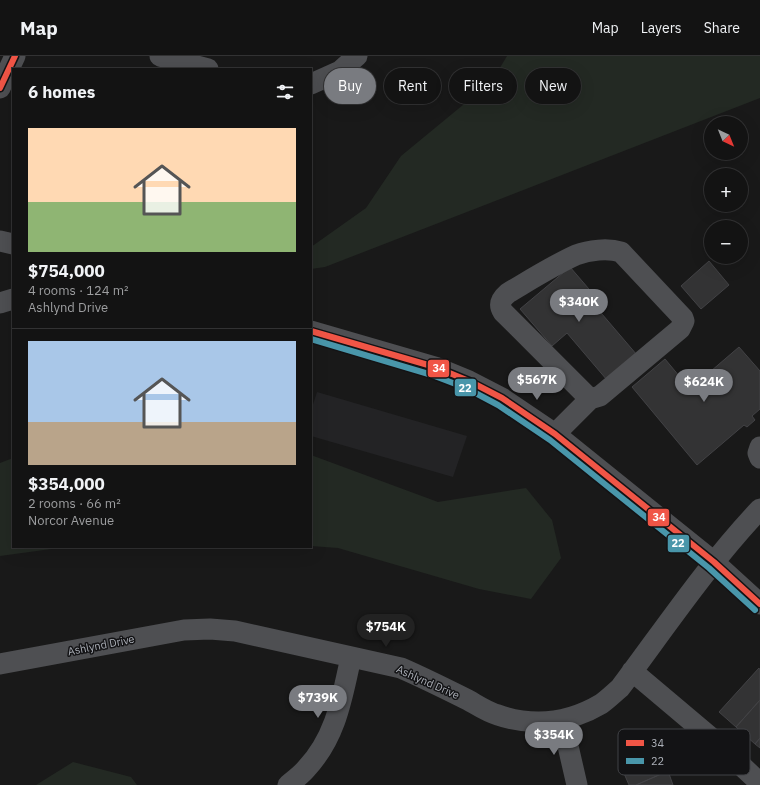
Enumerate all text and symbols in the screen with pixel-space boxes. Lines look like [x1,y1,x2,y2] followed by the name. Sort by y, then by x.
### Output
[20,16,58,40] text: Map
[592,19,619,37] text: Map
[641,19,682,37] text: Layers
[704,19,740,37] text: Share
[324,68,376,104] chip: Buy
[384,68,441,104] chip: Rent
[449,68,517,104] chip: Filters
[525,68,581,104] chip: New
[28,81,95,103] text: 6 homes
[274,81,296,103] icon: filters
[704,116,748,160] north arrow
[704,116,748,264] map controls
[126,154,198,226] icon: home
[704,168,748,212] button: +
[704,220,748,264] button: −
[28,260,105,282] text: $754,000
[28,282,129,299] text: 4 rooms · 124 m²
[551,289,607,323] pin: $340K
[559,293,599,310] text: $340K
[28,299,108,316] text: Ashlynd Drive
[427,359,450,378] line badge: 34
[432,361,446,375] text: 34
[126,367,198,439] icon: home
[509,367,565,401] pin: $567K
[676,369,732,403] pin: $624K
[517,371,557,388] text: $567K
[684,373,724,390] text: $624K
[454,378,477,397] line badge: 22
[458,381,472,395] text: 22
[28,473,105,495] text: $354,000
[28,495,121,512] text: 2 rooms · 66 m²
[647,508,670,527] line badge: 34
[652,510,666,524] text: 34
[28,512,114,529] text: Norcor Avenue
[667,534,690,553] line badge: 22
[671,536,685,550] text: 22
[358,614,414,648] pin: $754K
[366,618,406,635] text: $754K
[66,632,136,658] street label: Ashlynd Drive
[394,662,462,702] street label: Ashlynd Drive
[290,685,346,719] pin: $739K
[298,689,338,706] text: $739K
[526,722,582,756] pin: $354K
[534,726,574,743] text: $354K
[618,729,750,775] legend
[651,736,665,750] text: 34
[651,754,664,768] text: 22

